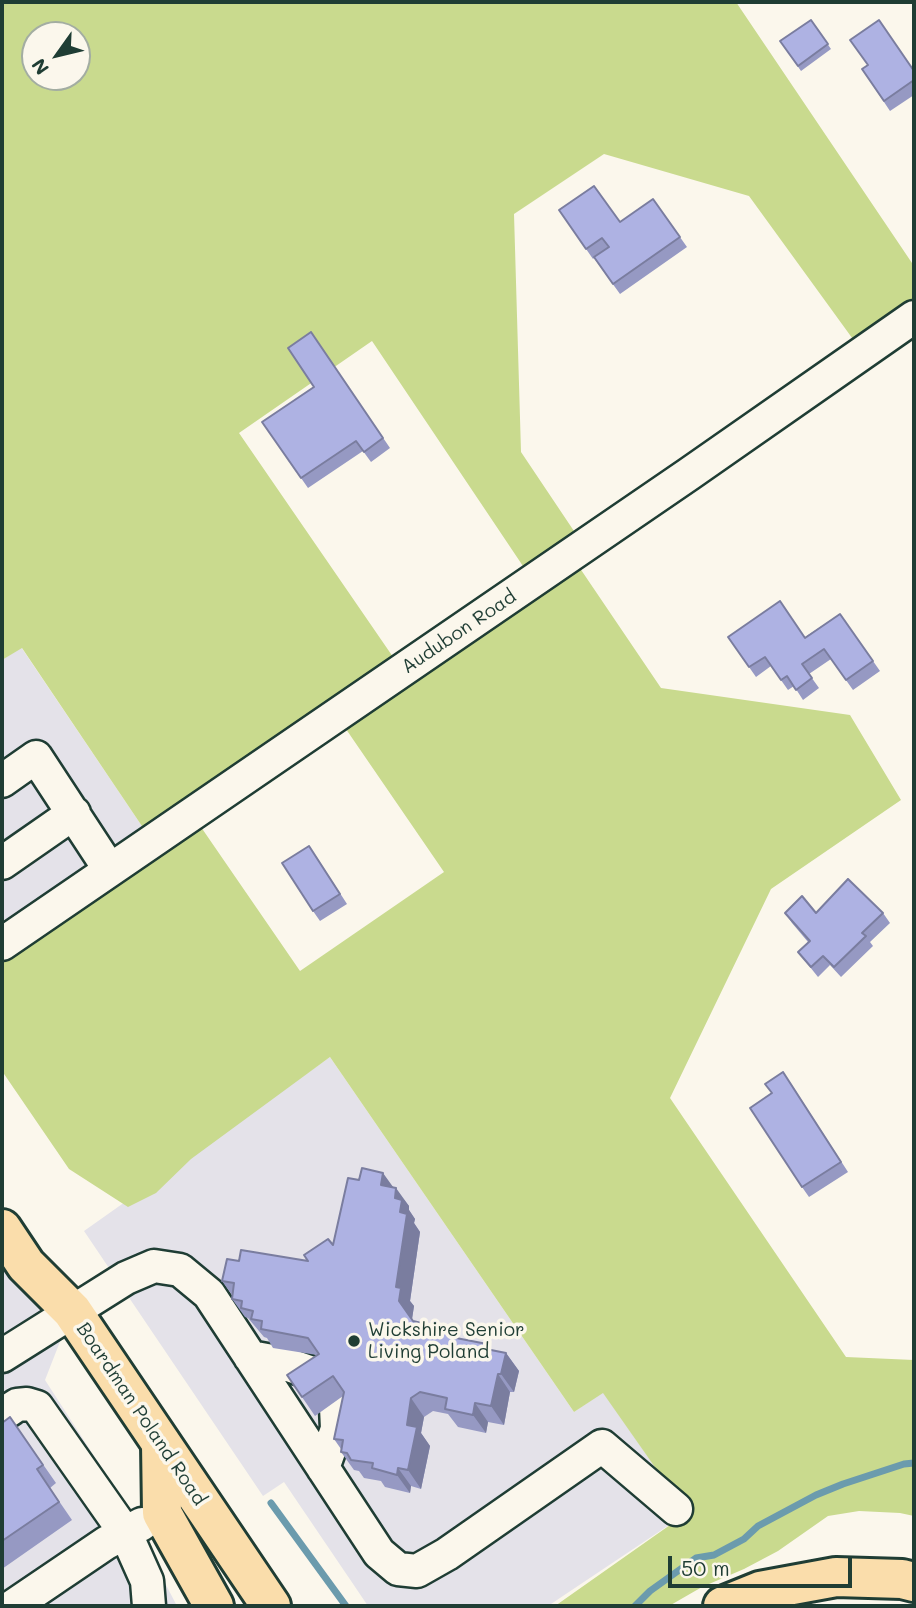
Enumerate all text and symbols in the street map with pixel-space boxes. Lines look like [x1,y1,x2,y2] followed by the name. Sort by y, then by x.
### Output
[21,21,91,91] north arrow
[25,54,54,80] text: N
[397,585,521,679] street label: Audubon Road
[71,1318,211,1510] street label: Boardman Poland Road
[368,1319,525,1363] place label: Wickshire Senior Living Poland
[346,1333,362,1349] marker: Wickshire Senior Living Poland
[671,1542,855,1586] scale bar
[681,1554,730,1581] text: 50 m

